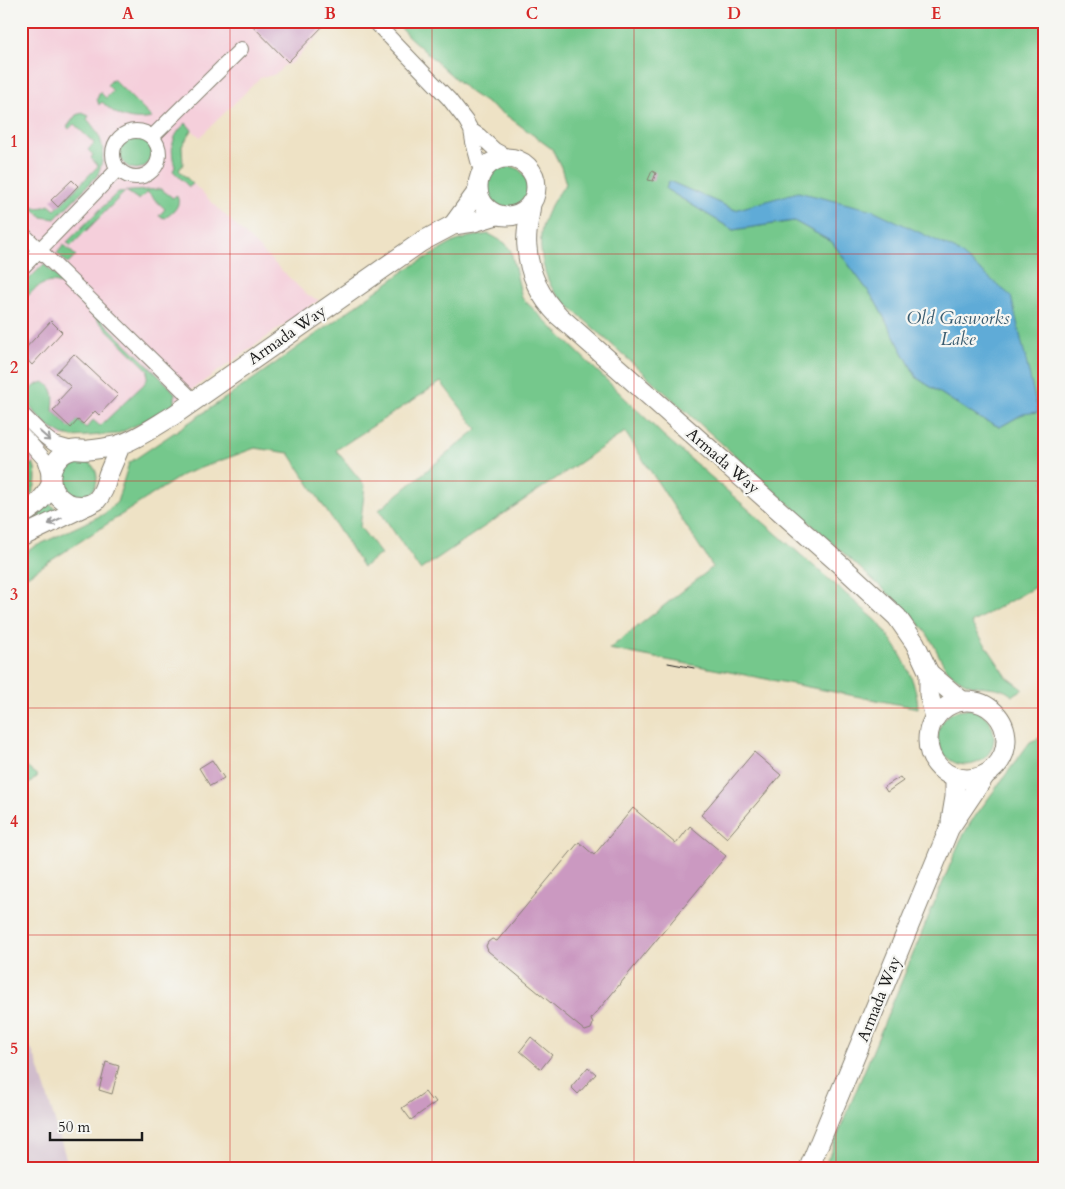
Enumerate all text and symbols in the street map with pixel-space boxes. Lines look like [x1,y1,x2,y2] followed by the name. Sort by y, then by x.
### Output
[122,3,134,25] text: A
[324,3,336,25] text: B
[526,3,538,25] text: C
[727,3,741,25] text: D
[931,3,941,25] text: E
[10,131,18,153] text: 1
[244,300,331,370] street label: Armada Way
[906,306,1010,352] water label: Old Gasworks Lake
[10,357,18,379] text: 2
[682,423,765,499] street label: Armada Way
[39,430,52,442] one-way arrow
[48,517,63,526] one-way arrow
[10,584,18,606] text: 3
[10,811,18,833] text: 4
[852,952,906,1045] street label: Armada Way
[10,1038,18,1060] text: 5
[50,1109,142,1141] scale bar
[58,1117,90,1137] text: 50 m

